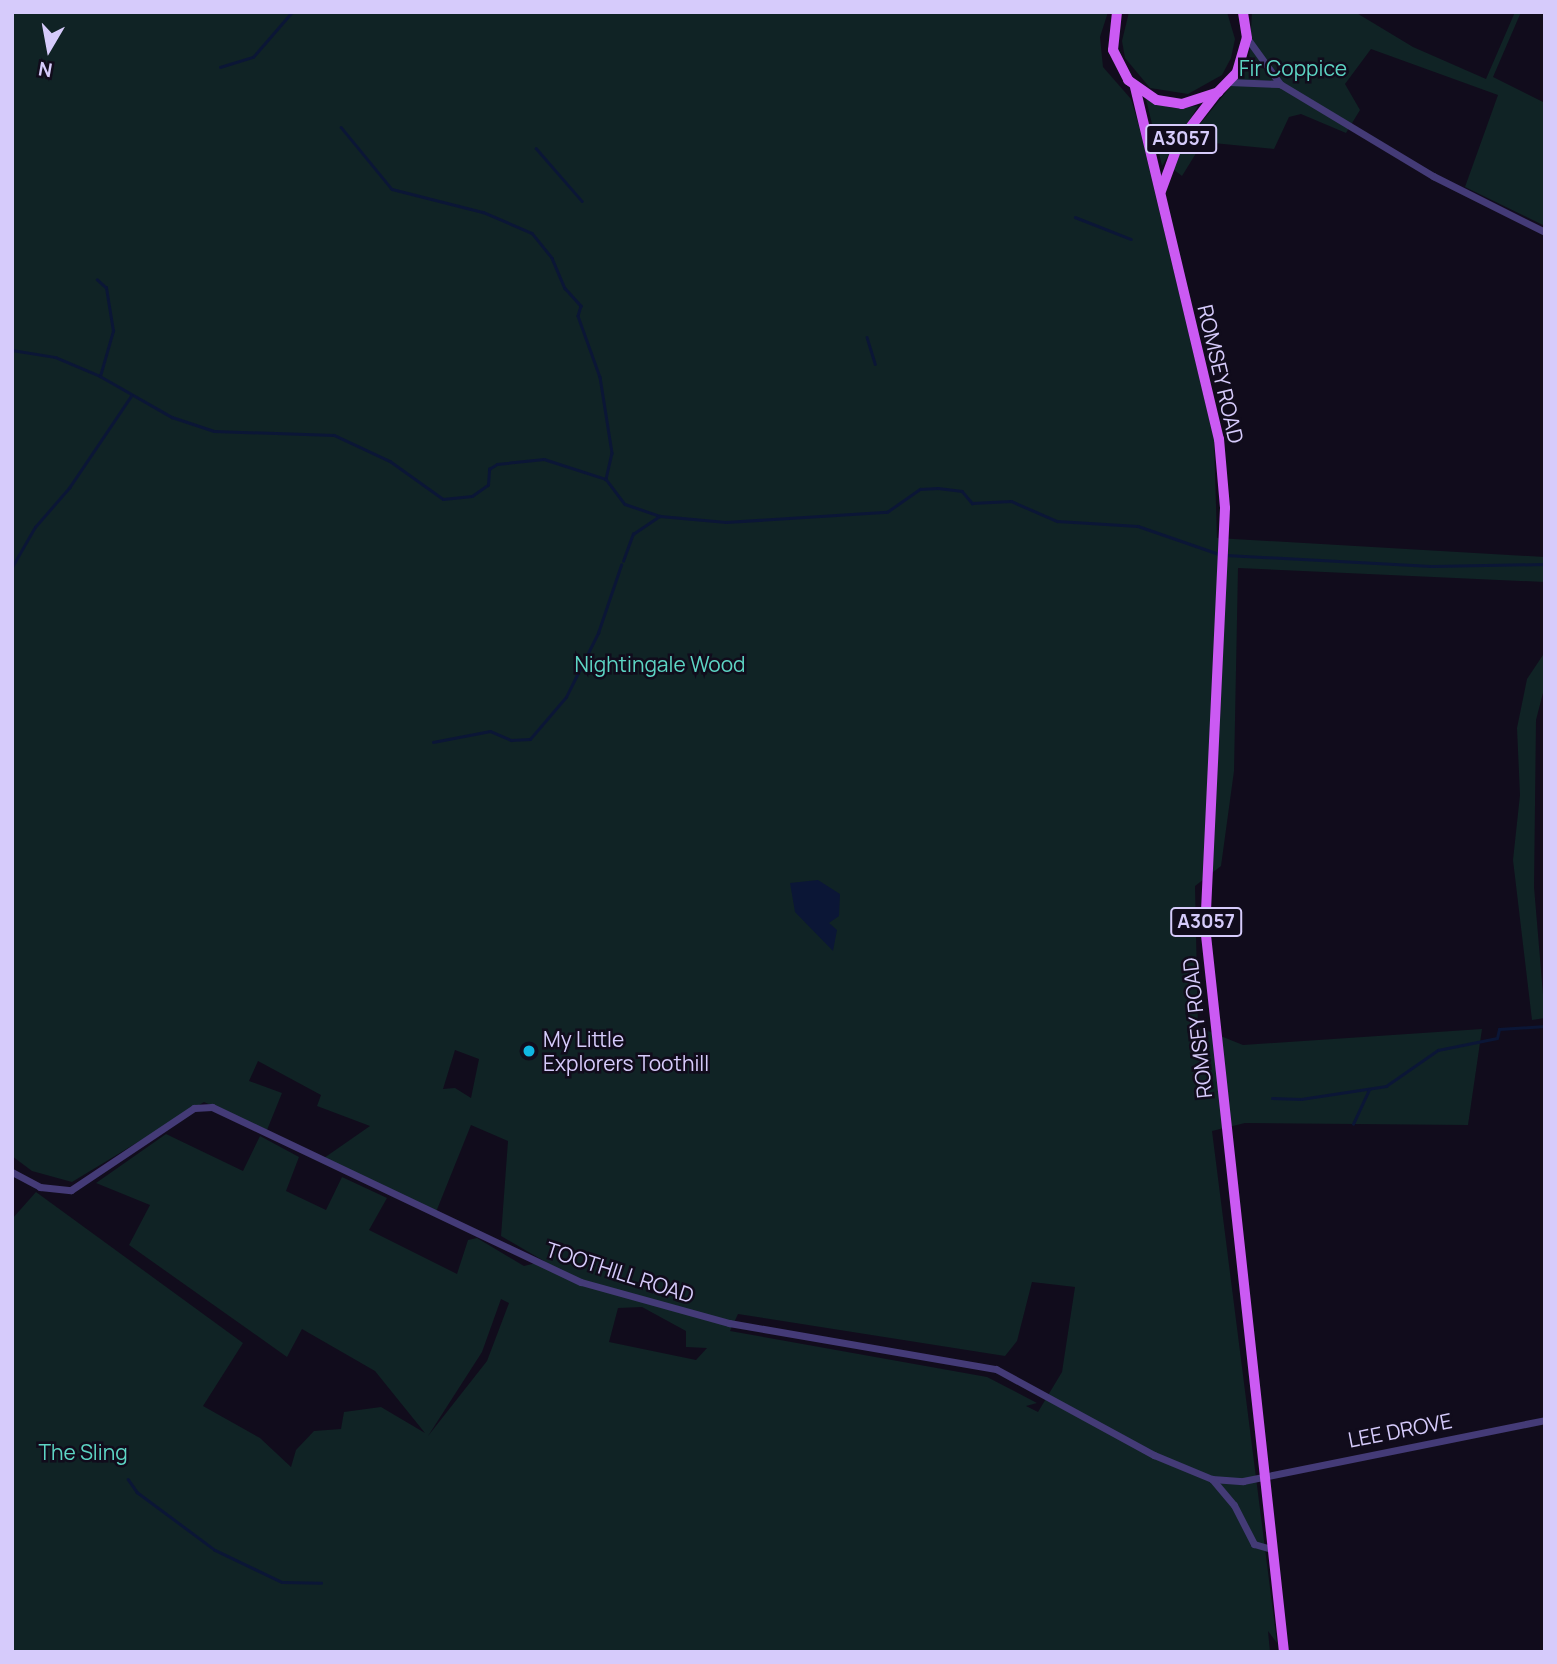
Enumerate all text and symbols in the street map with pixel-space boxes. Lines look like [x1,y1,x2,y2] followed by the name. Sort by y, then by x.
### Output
[14,14,84,84] north arrow
[1239,55,1347,81] park label: Fir Coppice
[36,56,54,84] text: N
[1144,124,1218,154] road number: A3057
[1193,302,1249,446] street label: ROMSEY ROAD
[574,651,746,677] park label: Nightingale Wood
[1169,906,1243,938] road number: A3057
[1177,956,1217,1100] street label: ROMSEY ROAD
[543,1026,709,1076] place label: My Little Explorers Toothill
[521,1043,537,1059] marker: My Little Explorers Toothill
[542,1236,698,1308] street label: TOOTHILL ROAD
[1346,1408,1454,1452] street label: LEE DROVE
[38,1439,128,1465] park label: The Sling

